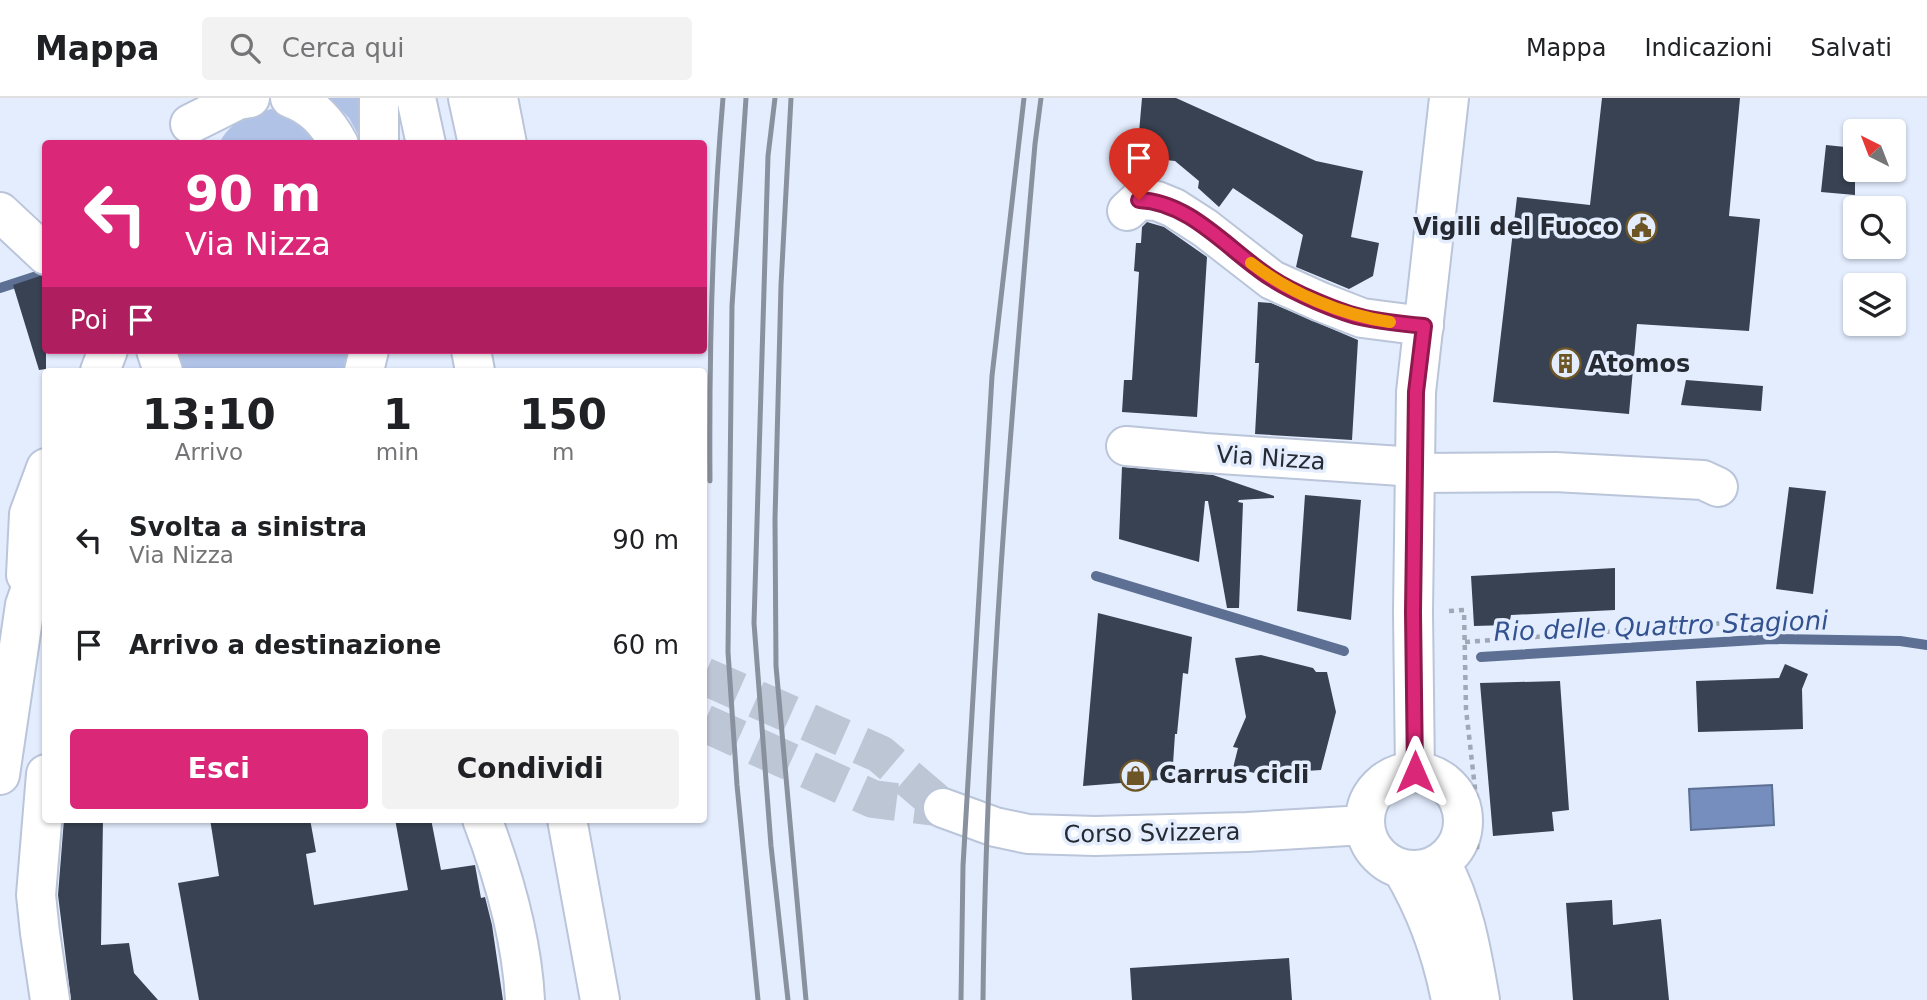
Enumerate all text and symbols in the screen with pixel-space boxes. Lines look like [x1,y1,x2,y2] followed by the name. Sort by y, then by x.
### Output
[202,17,692,80] search box
[35,29,160,68] text: Mappa
[226,29,264,67] icon: search
[282,33,405,63] text: Cerca qui
[1526,34,1606,62] text: Mappa
[1644,34,1772,62] text: Indicazioni
[1810,34,1892,62] text: Salvati
[1843,119,1906,182] north arrow
[1843,119,1906,336] map controls
[1109,128,1169,200] pin
[1120,139,1158,177] icon: arrive
[185,166,321,223] text: 90 m
[70,168,161,259] icon: left
[1843,196,1906,259] button: search
[1625,210,1659,244] public building icon: Vigili del Fuoco
[1413,213,1619,241] place label: Vigili del Fuoco
[185,225,331,263] text: Via Nizza
[1843,273,1906,336] button: layers
[122,301,160,339] icon: arrive
[70,305,108,335] text: Poi
[1548,347,1582,381] building icon: Atomos
[1588,350,1690,378] place label: Atomos
[142,390,276,439] text: 13:10
[383,390,412,439] text: 1
[519,390,607,439] text: 150
[175,439,243,465] text: Arrivo
[376,439,419,465] text: min
[552,439,574,465] text: m
[1215,440,1327,476] street label: Via Nizza
[129,512,367,542] text: Svolta a sinistra
[70,521,108,559] icon: left
[612,525,679,555] text: 90 m
[129,542,234,568] text: Via Nizza
[1493,605,1830,647] water label: Rio delle Quattro Stagioni
[70,626,108,664] icon: arrive
[129,630,441,660] text: Arrivo a destinazione
[612,630,679,660] text: 60 m
[70,729,368,809] button: Esci
[382,729,679,809] button: Condividi
[1378,735,1452,809] position arrow
[1119,758,1153,792] shop icon: Carrus cicli
[1159,761,1309,789] place label: Carrus cicli
[1063,817,1241,849] street label: Corso Svizzera

